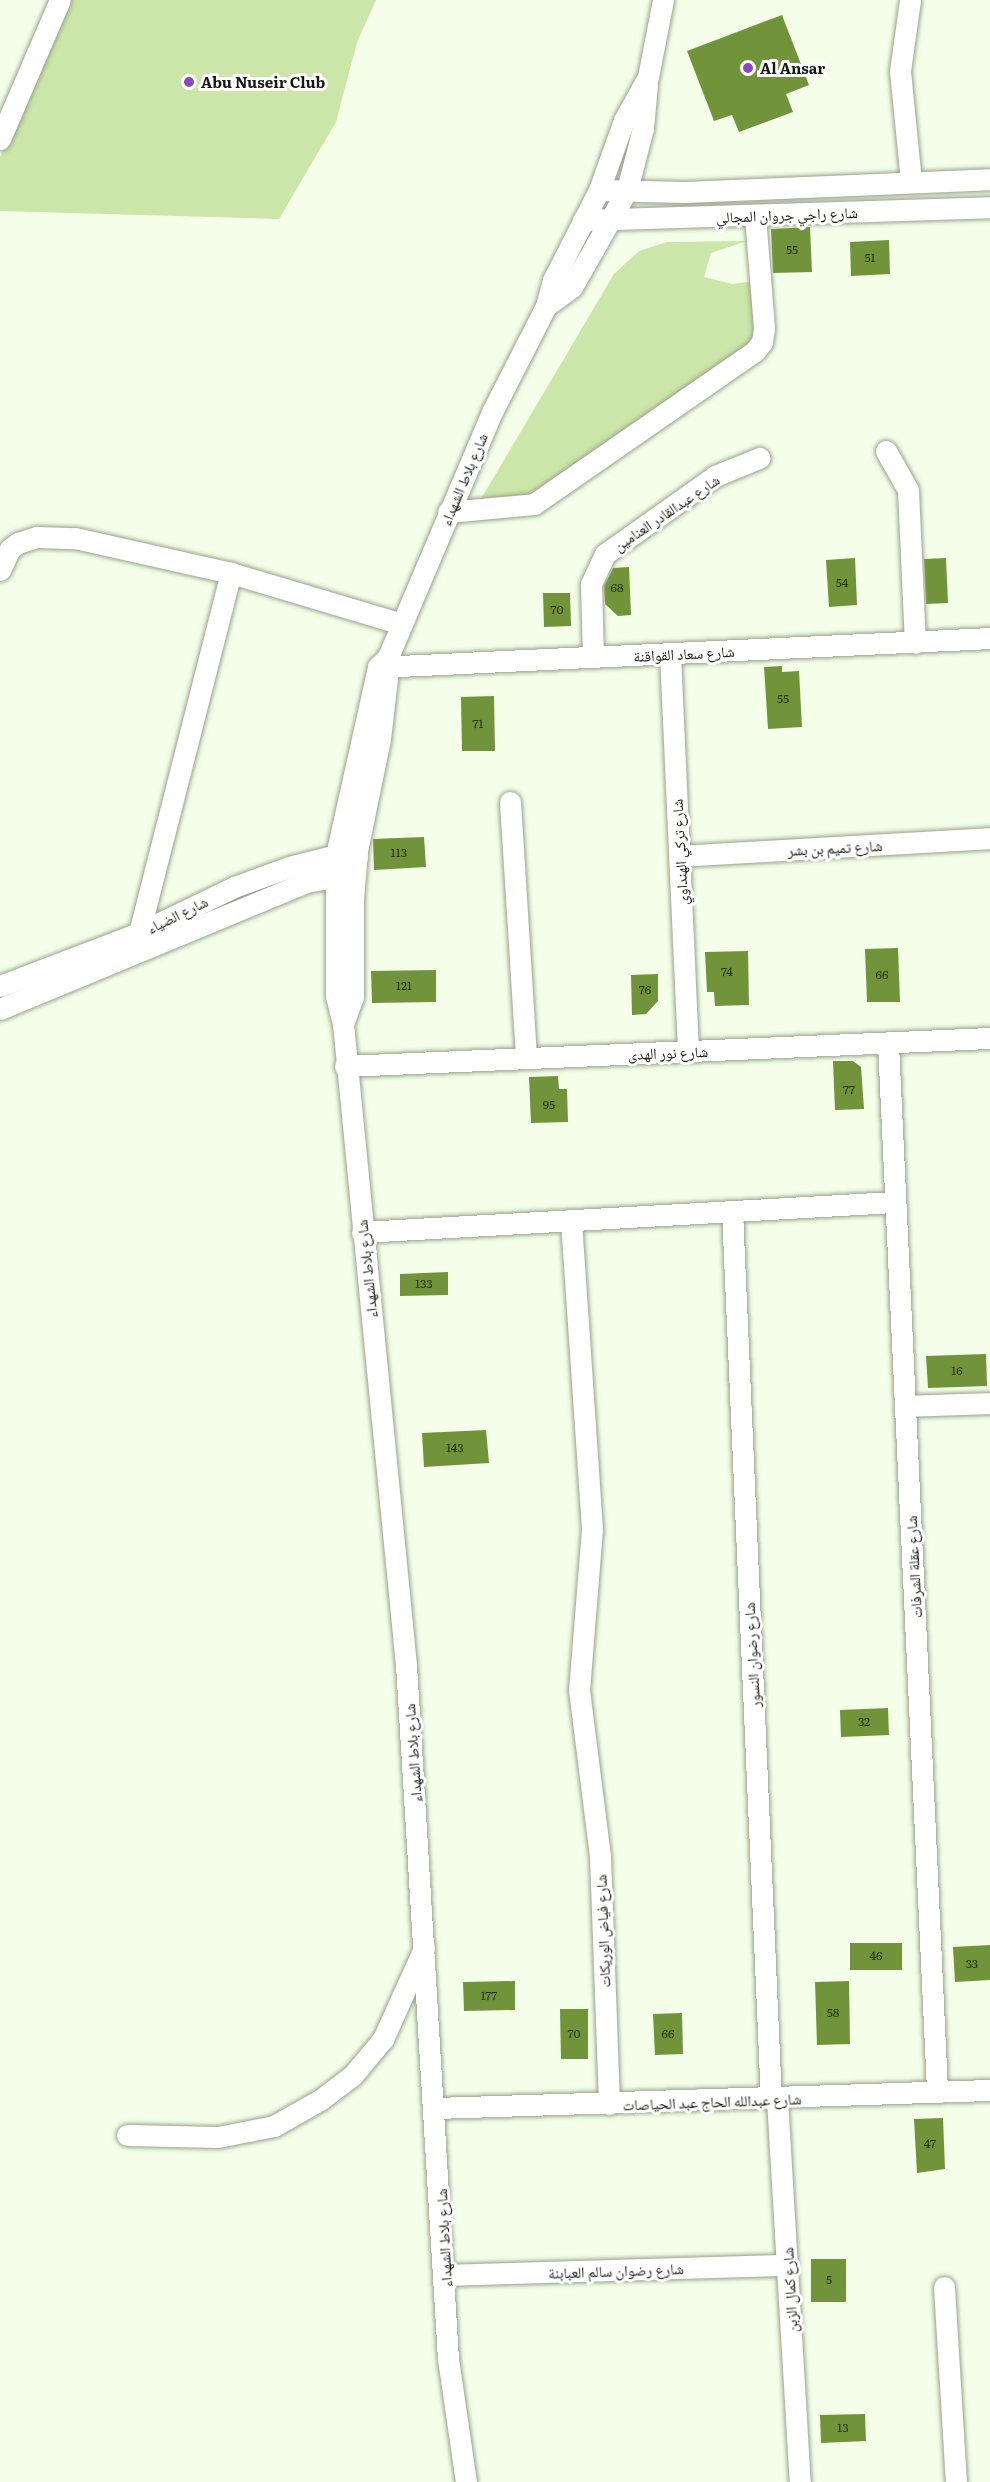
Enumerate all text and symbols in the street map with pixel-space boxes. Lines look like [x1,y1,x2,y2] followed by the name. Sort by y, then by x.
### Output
[760,59,825,77] place label: Al Ansar
[741,61,755,75] marker: Al Ansar
[201,73,325,91] place label: Abu Nuseir Club
[182,75,196,89] marker: Abu Nuseir Club
[716,203,858,225] street label: شارع راجي جروان المجالي
[786,243,798,257] house number: 55
[865,251,875,265] house number: 51
[435,430,491,528] street label: شارع بلاط الشهداء
[610,470,722,554] street label: شارع عبدالقادر العنامين
[836,576,848,590] house number: 54
[610,581,624,595] house number: 68
[550,603,564,617] house number: 70
[633,641,735,665] street label: شارع سعاد القواقنة
[777,692,789,706] house number: 55
[473,717,483,731] house number: 71
[667,799,691,905] street label: شارع تركي الهنداوي
[787,836,883,858] street label: شارع تميم بن بشر
[391,846,407,860] house number: 113
[144,892,210,936] street label: شارع الضياء
[721,965,733,979] house number: 74
[876,968,888,982] house number: 66
[396,979,412,993] house number: 121
[639,983,651,997] house number: 76
[628,1042,708,1062] street label: شارع نور الهدى
[843,1083,855,1097] house number: 77
[543,1098,555,1112] house number: 95
[352,1219,380,1319] street label: شارع بلاط الشهداء
[415,1277,433,1291] house number: 133
[951,1364,963,1378] house number: 16
[446,1441,464,1455] house number: 143
[901,1515,925,1619] street label: شارع عقلة الشرفات
[739,1602,763,1708] street label: شارع رضوان النسور
[400,1703,424,1803] street label: شارع بلاط الشهداء
[858,1715,870,1729] house number: 32
[591,1874,613,1988] street label: شارع فياض الوريكات
[869,1949,883,1963] house number: 46
[966,1957,978,1971] house number: 33
[481,1989,497,2003] house number: 177
[827,2006,839,2020] house number: 58
[567,2027,581,2041] house number: 70
[662,2027,674,2041] house number: 66
[622,2089,802,2113] street label: شارع عبدالله الحاج عبد الحياصات
[924,2137,936,2151] house number: 47
[431,2188,455,2288] street label: شارع بلاط الشهداء
[778,2247,800,2333] street label: شارع كمال الزبن
[548,2259,684,2281] street label: شارع رضوان سالم العبابنة
[826,2273,832,2287] house number: 5
[837,2421,849,2435] house number: 13

